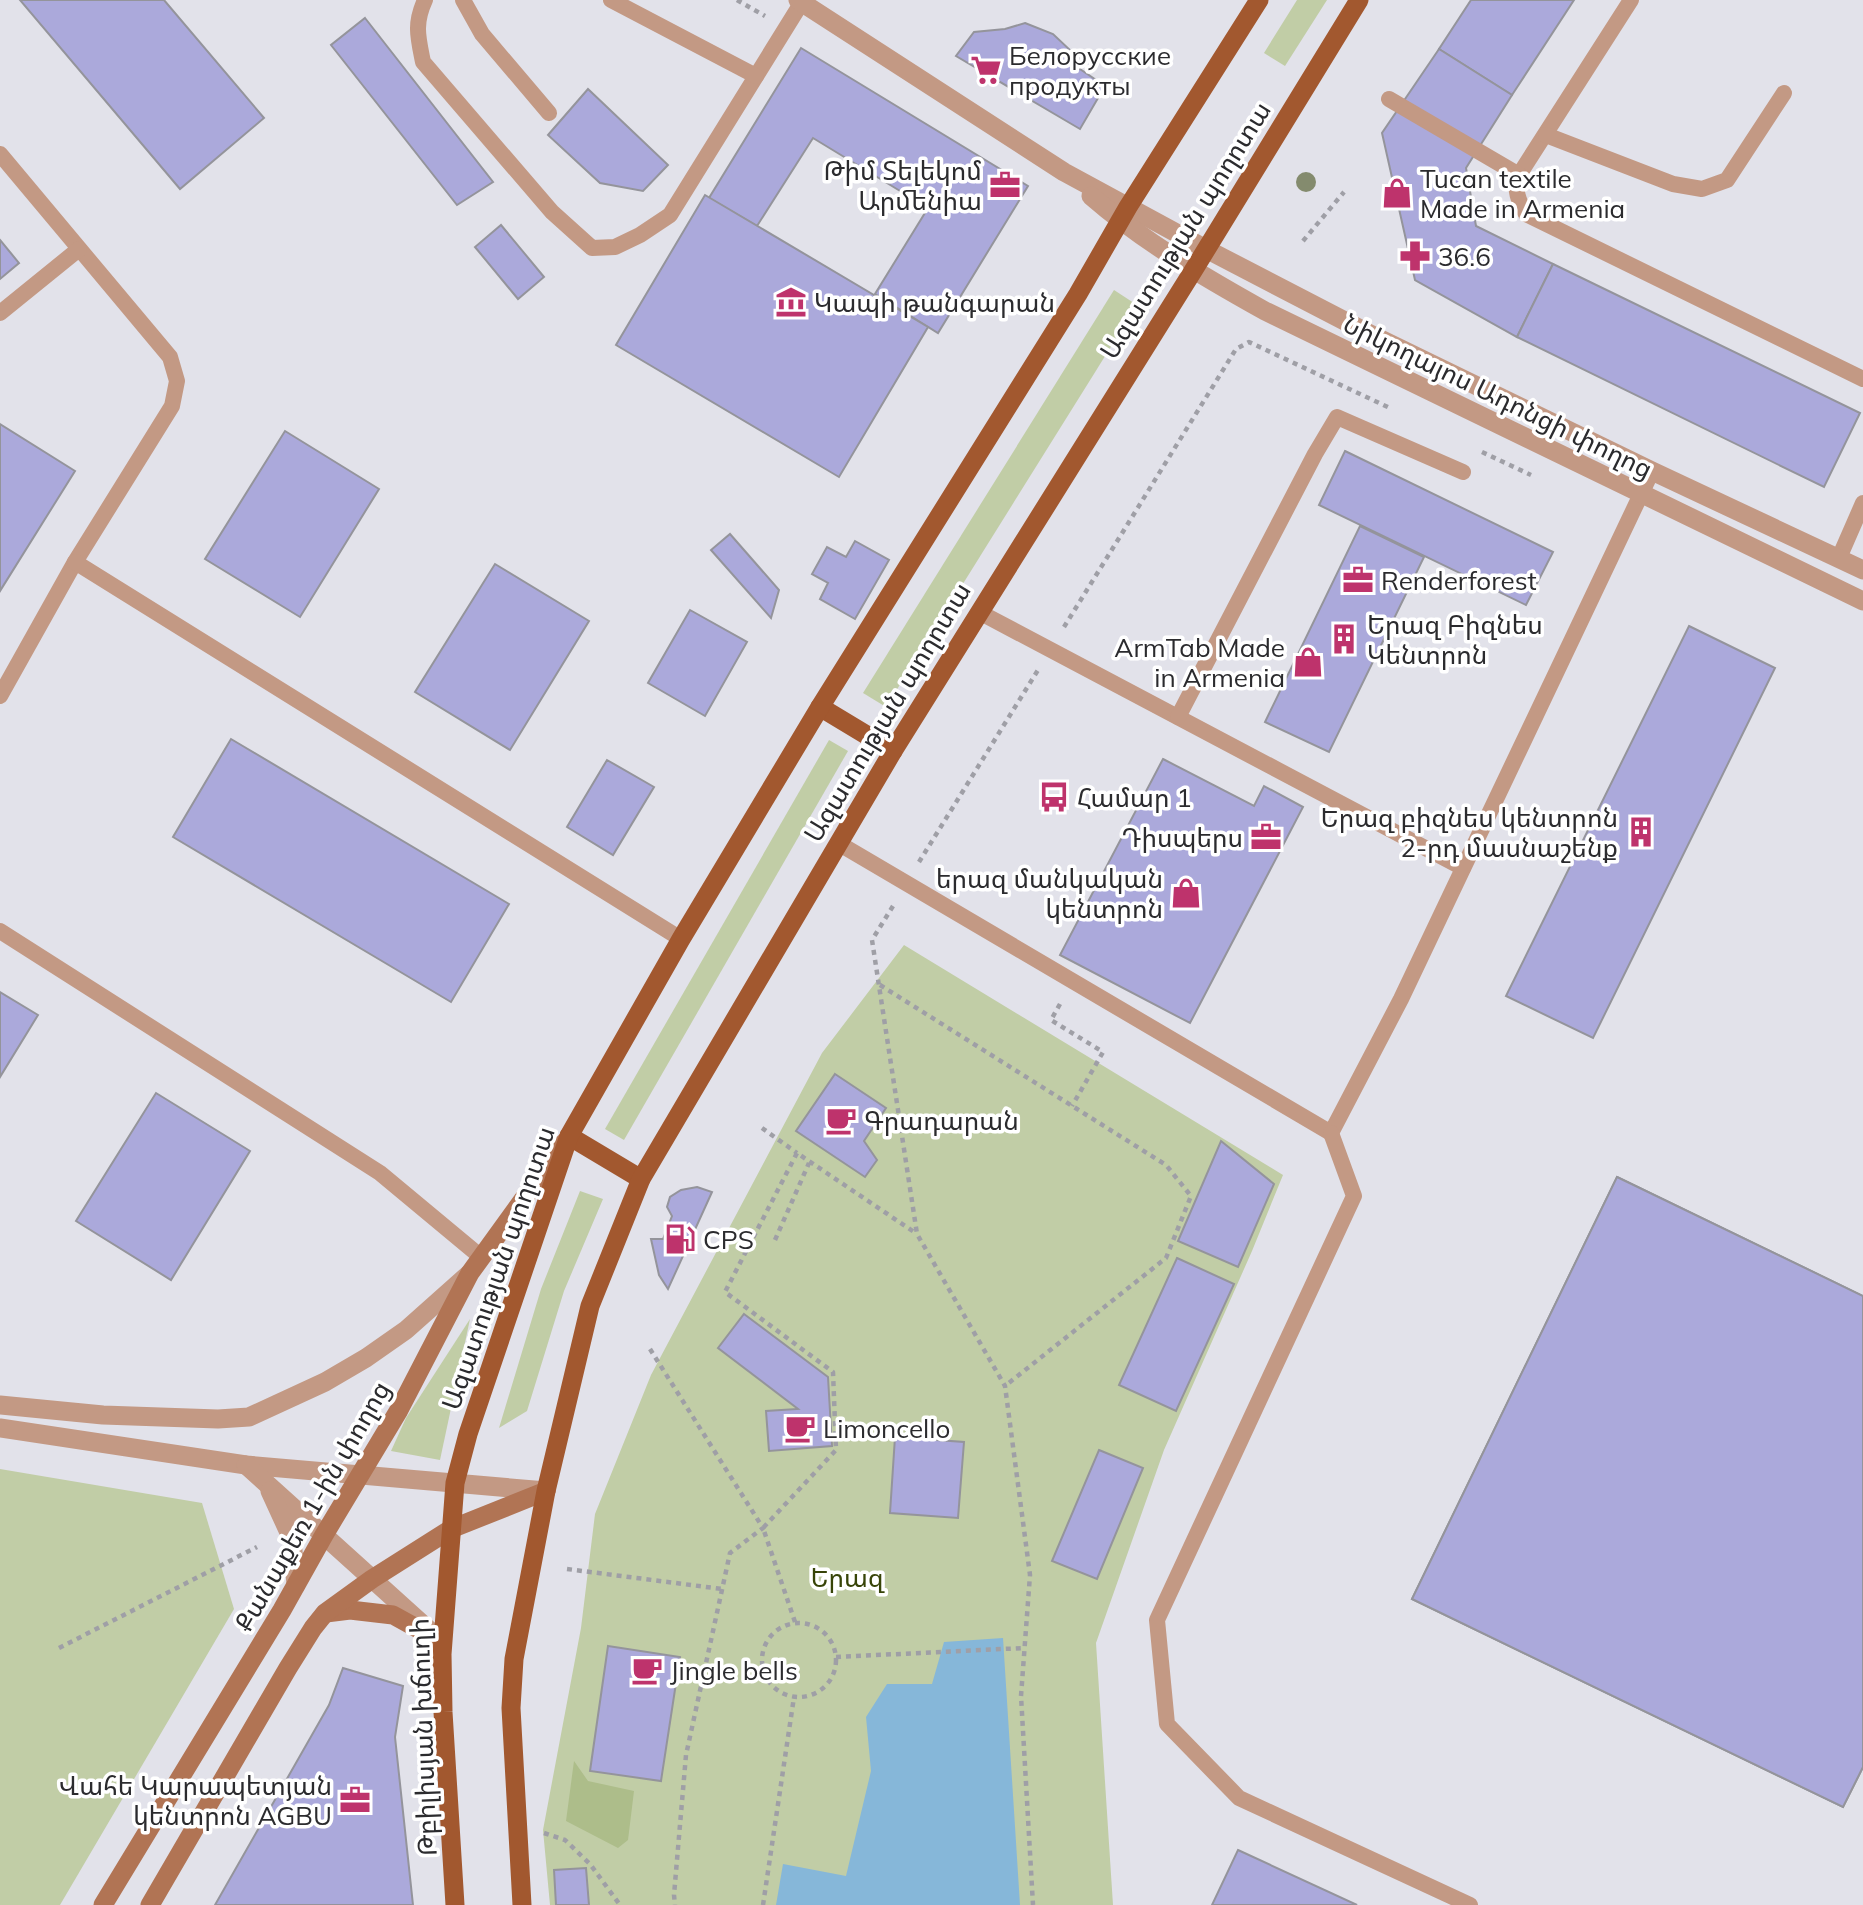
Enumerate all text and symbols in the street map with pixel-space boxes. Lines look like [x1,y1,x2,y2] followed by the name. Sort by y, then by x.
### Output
[1009,39,1171,102] place label: Белорусские продукты
[969,53,1003,87] supermarket icon: Белорусские продукты
[1092,95,1278,365] street label: Ազատության պողոտա
[823,154,982,217] place label: Թիմ Տելեկոմ Արմենիա
[1420,162,1625,225] place label: Tucan textile Made in Armenia
[988,168,1022,202] office icon: Թիմ Տելեկոմ Արմենիա
[1380,176,1414,210] shop icon: Tucan textile Made in Armenia
[1398,239,1432,273] pharmacy icon: 36.6
[1438,240,1491,273] place label: 36.6
[774,285,808,319] museum icon: Կապի թանգարան
[814,286,1055,319] place label: Կապի թանգարան
[1338,307,1658,485] street label: Նիկողայոս Ադոնցի փողոց
[1341,563,1375,597] office icon: Renderforest
[1381,564,1537,597] place label: Renderforest
[796,576,978,848] street label: Ազատության պողոտա
[1367,608,1543,671] place label: Երազ Բիզնես Կենտրոն
[1327,622,1361,656] building icon: Երազ Բիզնես Կենտրոն
[1114,631,1285,694] place label: ArmTab Made in Armenia
[1291,645,1325,679] shop icon: ArmTab Made in Armenia
[1037,780,1071,814] bus stop icon: Համար 1
[1077,781,1192,814] place label: Համար 1
[1321,801,1618,864] place label: Երազ բիզնես կենտրոն 2-րդ մասնաշենք
[1624,815,1658,849] building icon: Երազ բիզնես կենտրոն 2-րդ մասնաշենք
[1249,820,1283,854] office icon: Դիսպերս
[1122,821,1243,854] place label: Դիսպերս
[936,862,1163,925] place label: երազ մանկական կենտրոն
[1169,876,1203,910] shop icon: երազ մանկական կենտրոն
[824,1103,858,1137] cafe icon: Գրադարան
[864,1104,1019,1137] place label: Գրադարան
[434,1122,562,1414] street label: Ազատության պողոտա
[663,1222,697,1256] fuel station icon: CPS
[703,1223,754,1256] place label: CPS
[227,1375,397,1637] street label: Քանաքեռ 1-ին փողոց
[783,1411,817,1445] cafe icon: Limoncello
[823,1412,950,1445] place label: Limoncello
[810,1561,885,1594] park label: Երազ
[402,1617,444,1857] street label: Թբիլիսյան խճուղի
[630,1653,664,1687] cafe icon: Jingle bells
[670,1654,798,1687] place label: Jingle bells
[59,1769,332,1832] place label: Վահե Կարապետյան կենտրոն AGBU
[338,1783,372,1817] office icon: Վահե Կարապետյան կենտրոն AGBU

